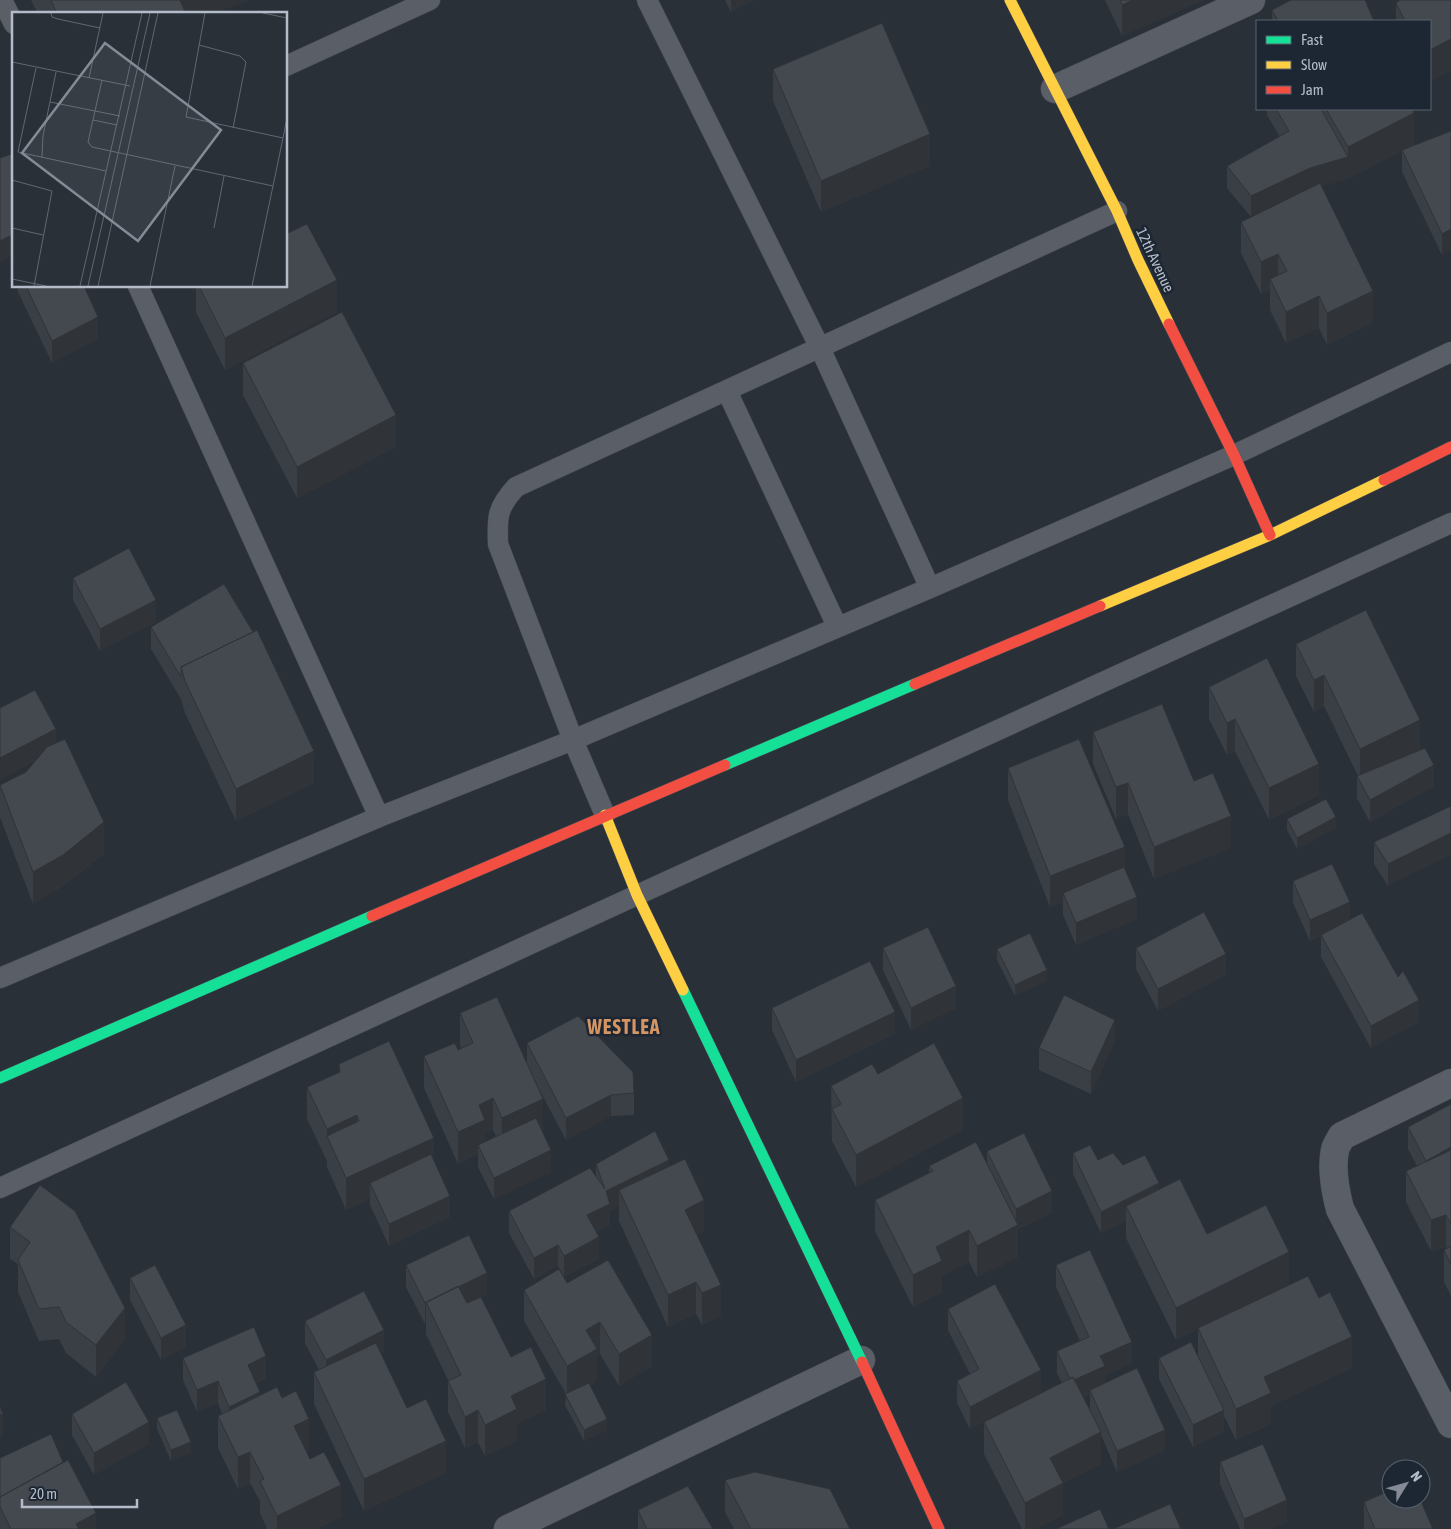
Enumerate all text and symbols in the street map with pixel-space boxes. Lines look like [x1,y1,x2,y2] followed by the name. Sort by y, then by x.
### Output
[12,12,288,288] inset map
[1256,20,1431,110] legend
[1301,31,1323,48] text: Fast
[1301,56,1327,73] text: Slow
[1301,81,1324,98] text: Jam
[1133,225,1178,295] street label: 12th Avenue
[586,1015,661,1038] district label: WESTLEA
[1381,1459,1431,1509] north arrow
[1408,1468,1425,1484] text: N
[22,1476,138,1508] scale bar
[30,1485,57,1502] text: 20 m

